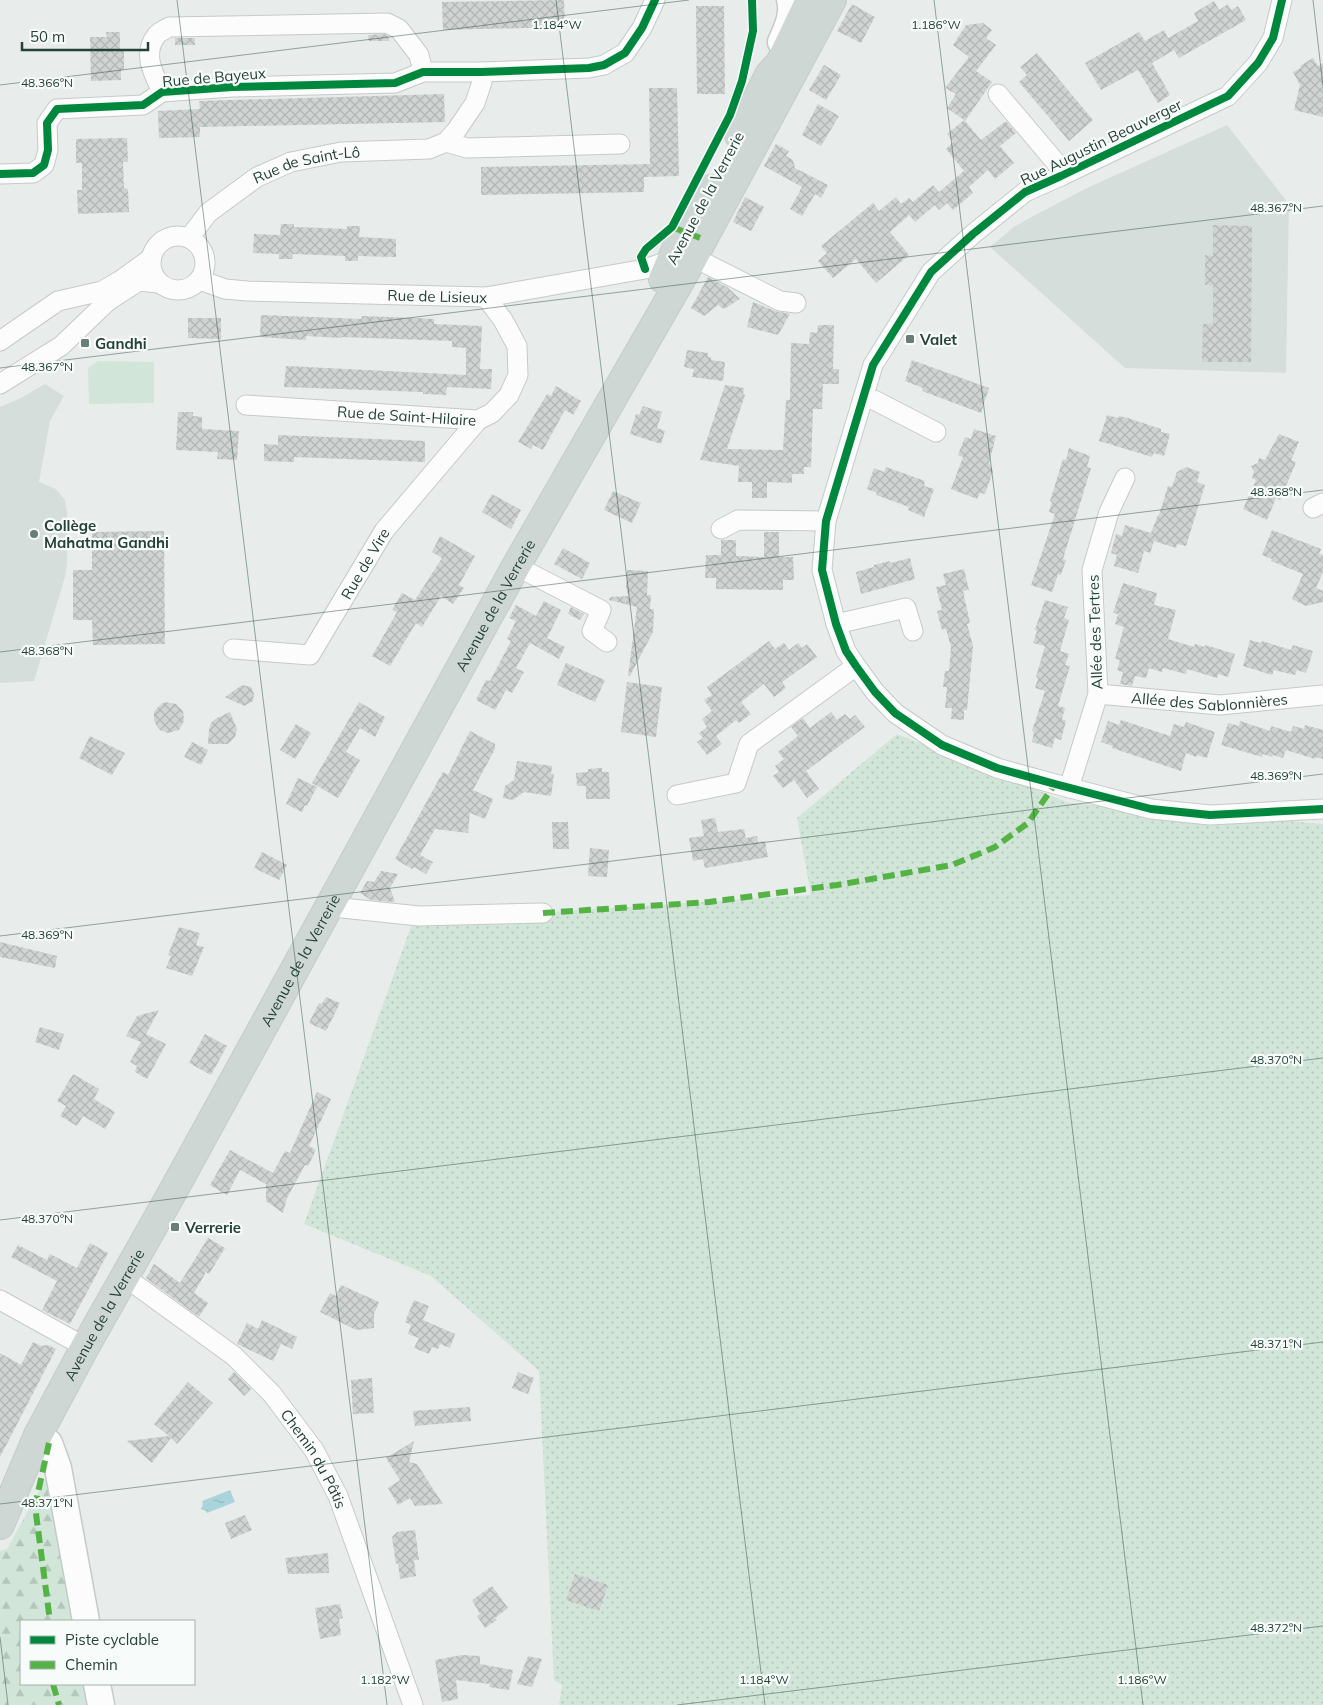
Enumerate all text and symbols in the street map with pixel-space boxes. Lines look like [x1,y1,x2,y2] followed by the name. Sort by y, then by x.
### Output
[532,17,582,32] text: 1.184°W
[911,17,961,32] text: 1.186°W
[22,20,149,52] scale bar
[30,27,65,46] text: 50 m
[161,63,267,91] street label: Rue de Bayeux
[21,75,73,90] text: 48.366°N
[1017,94,1185,189] street label: Rue Augustin Beauverger
[662,128,748,268] street label: Avenue de la Verrerie
[250,142,361,187] street label: Rue de Saint-Lô
[1250,200,1302,215] text: 48.367°N
[387,285,487,307] street label: Rue de Lisieux
[919,330,957,349] place label: Valet
[904,333,916,345] marker: Valet
[95,334,147,353] place label: Gandhi
[79,337,91,349] marker: Gandhi
[21,359,73,374] text: 48.367°N
[337,401,477,429] street label: Rue de Saint-Hilaire
[1250,484,1302,499] text: 48.368°N
[44,516,169,552] place label: Collège Mahatma Gandhi
[336,524,393,602] street label: Rue de Vire
[28,528,40,540] marker: Collège Mahatma Gandhi
[451,536,539,674] street label: Avenue de la Verrerie
[1083,574,1107,690] street label: Allée des Tertres
[21,643,73,658] text: 48.368°N
[1131,688,1289,715] street label: Allée des Sablonnières
[1250,768,1302,783] text: 48.369°N
[256,891,344,1029] street label: Avenue de la Verrerie
[21,927,73,942] text: 48.369°N
[1250,1052,1302,1067] text: 48.370°N
[21,1211,73,1226] text: 48.370°N
[184,1218,241,1237] place label: Verrerie
[169,1221,181,1233] marker: Verrerie
[59,1245,148,1384] street label: Avenue de la Verrerie
[1250,1336,1302,1351] text: 48.371°N
[277,1405,351,1511] street label: Chemin du Pâtis
[21,1495,73,1510] text: 48.371°N
[20,1620,195,1685] legend
[1250,1620,1302,1635] text: 48.372°N
[65,1630,159,1649] text: Piste cyclable
[65,1655,118,1674] text: Chemin
[360,1672,410,1687] text: 1.182°W
[739,1672,789,1687] text: 1.184°W
[1117,1672,1167,1687] text: 1.186°W

